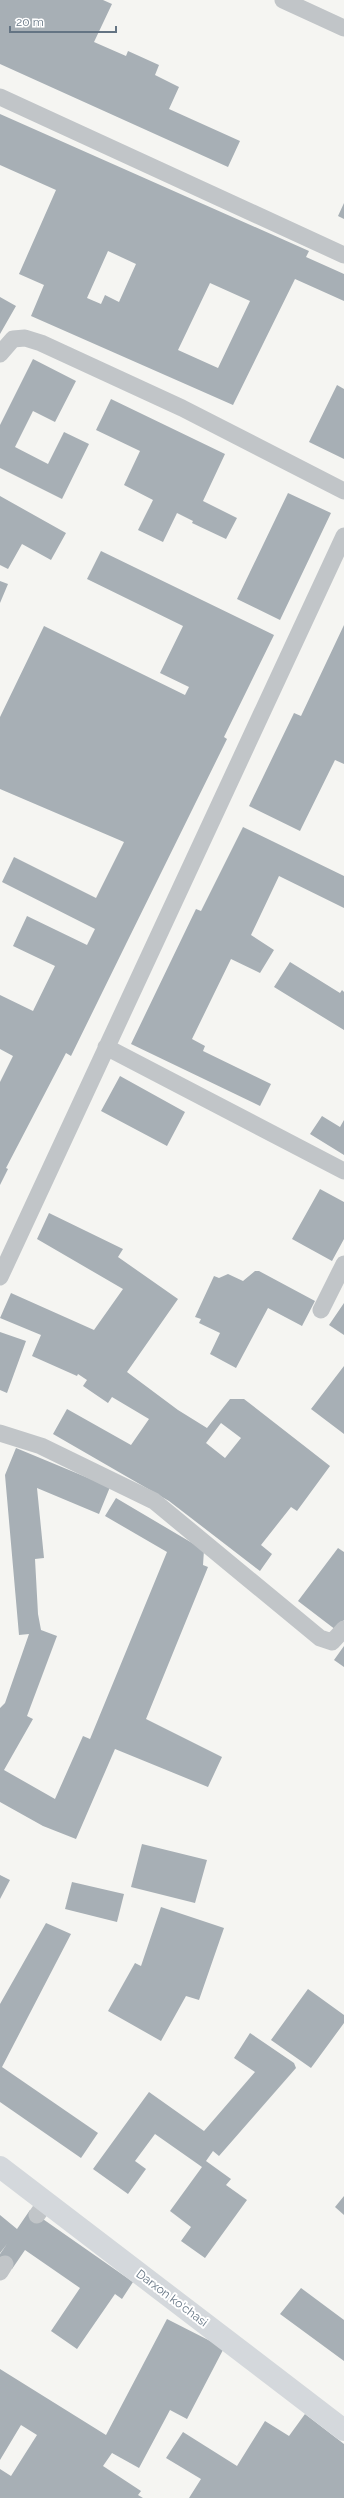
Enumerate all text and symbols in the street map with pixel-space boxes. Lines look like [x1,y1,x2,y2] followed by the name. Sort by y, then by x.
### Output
[10,8,116,34] scale bar
[16,15,44,29] text: 20 m
[134,2267,210,2329] street label: Darxon ko'chasi

